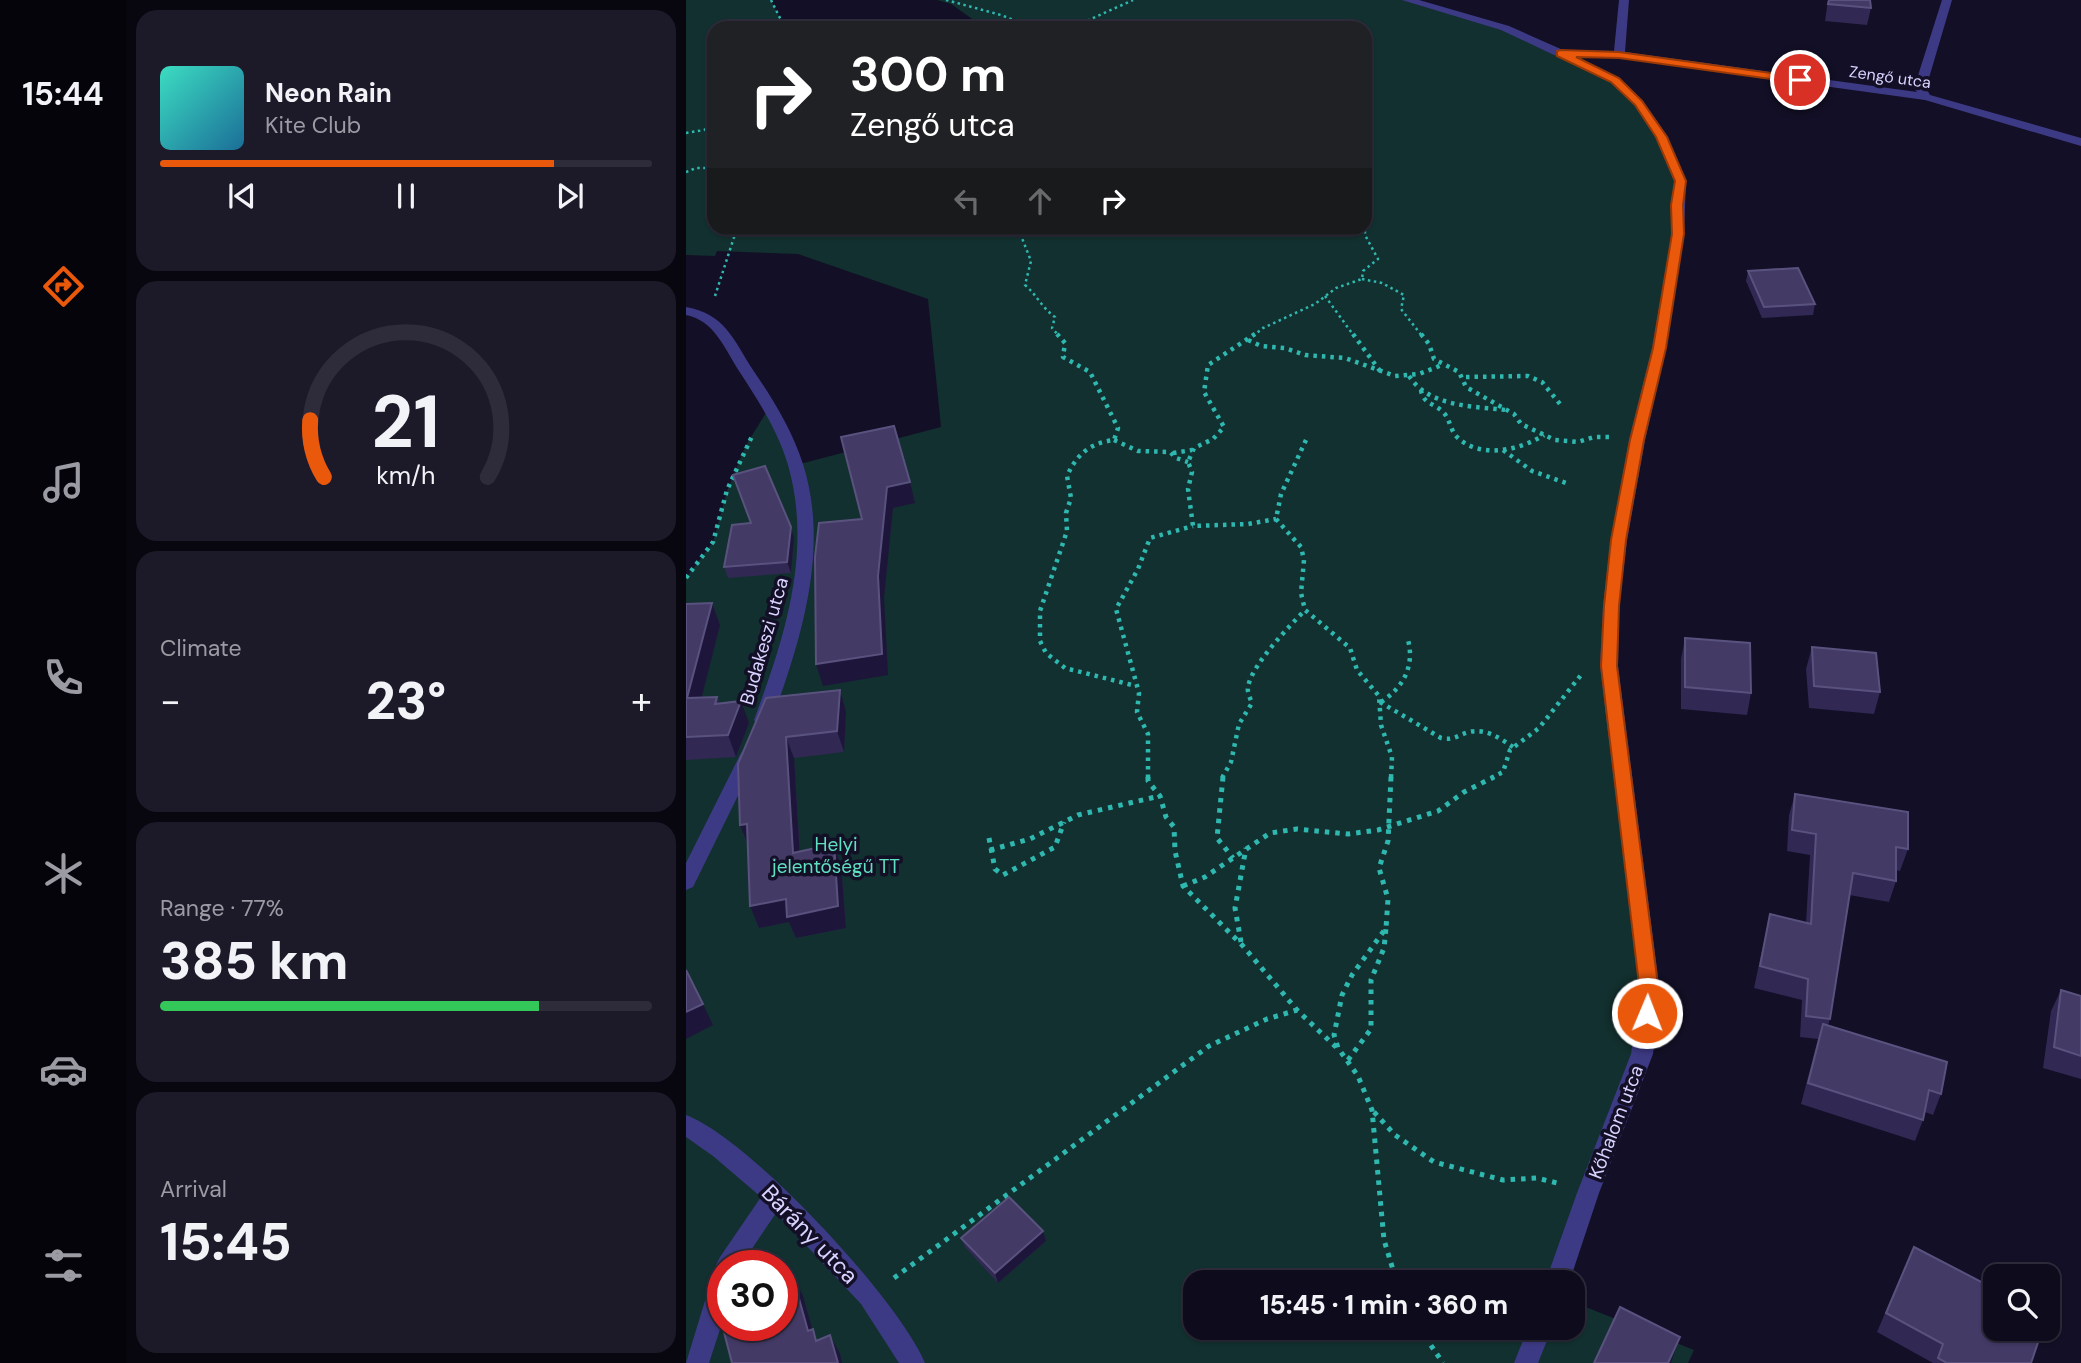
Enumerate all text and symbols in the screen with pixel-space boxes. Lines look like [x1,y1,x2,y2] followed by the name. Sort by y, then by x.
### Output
[850,42,1006,106] text: 300 m
[735,49,826,140] icon: right
[1770,50,1830,110] pin
[1781,61,1819,99] icon: arrive
[1848,61,1932,93] street label: Zengő utca
[22,73,104,115] text: 15:44
[265,76,392,110] text: Neon Rain
[850,104,1015,146] text: Zengő utca
[265,110,361,140] text: Kite Club
[223,177,261,215] icon: previous
[387,177,425,215] icon: pause
[551,177,589,215] icon: next
[948,182,986,220] icon: left
[1021,182,1059,220] icon: ahead
[1094,182,1132,220] icon: right
[39,262,88,311] icon: directions
[372,375,440,470] text: 21
[39,458,88,507] icon: music
[376,459,436,492] text: km/h
[734,574,794,708] street label: Budakeszi utca
[160,633,242,663] text: Climate
[39,653,88,702] icon: phone
[366,667,446,735] text: 23°
[160,676,181,726] text: −
[631,676,652,726] text: +
[771,832,900,879] park label: Helyi jelentőségű TT
[39,849,88,898] icon: climate
[160,893,284,923] text: Range · 77%
[160,927,349,995] text: 385 km
[1610,976,1684,1050] position arrow
[39,1045,88,1094] icon: car
[1583,1062,1649,1182] street label: Kőhalom utca
[160,1174,227,1204] text: Arrival
[755,1178,865,1290] street label: Bárány utca
[160,1208,292,1276] text: 15:45
[39,1241,88,1290] icon: filters
[707,1250,798,1341] speed limit sign: 30
[1983,1264,2060,1341] map controls
[1983,1264,2060,1341] button: search
[1260,1288,1508,1322] text: 15:45 · 1 min · 360 m

